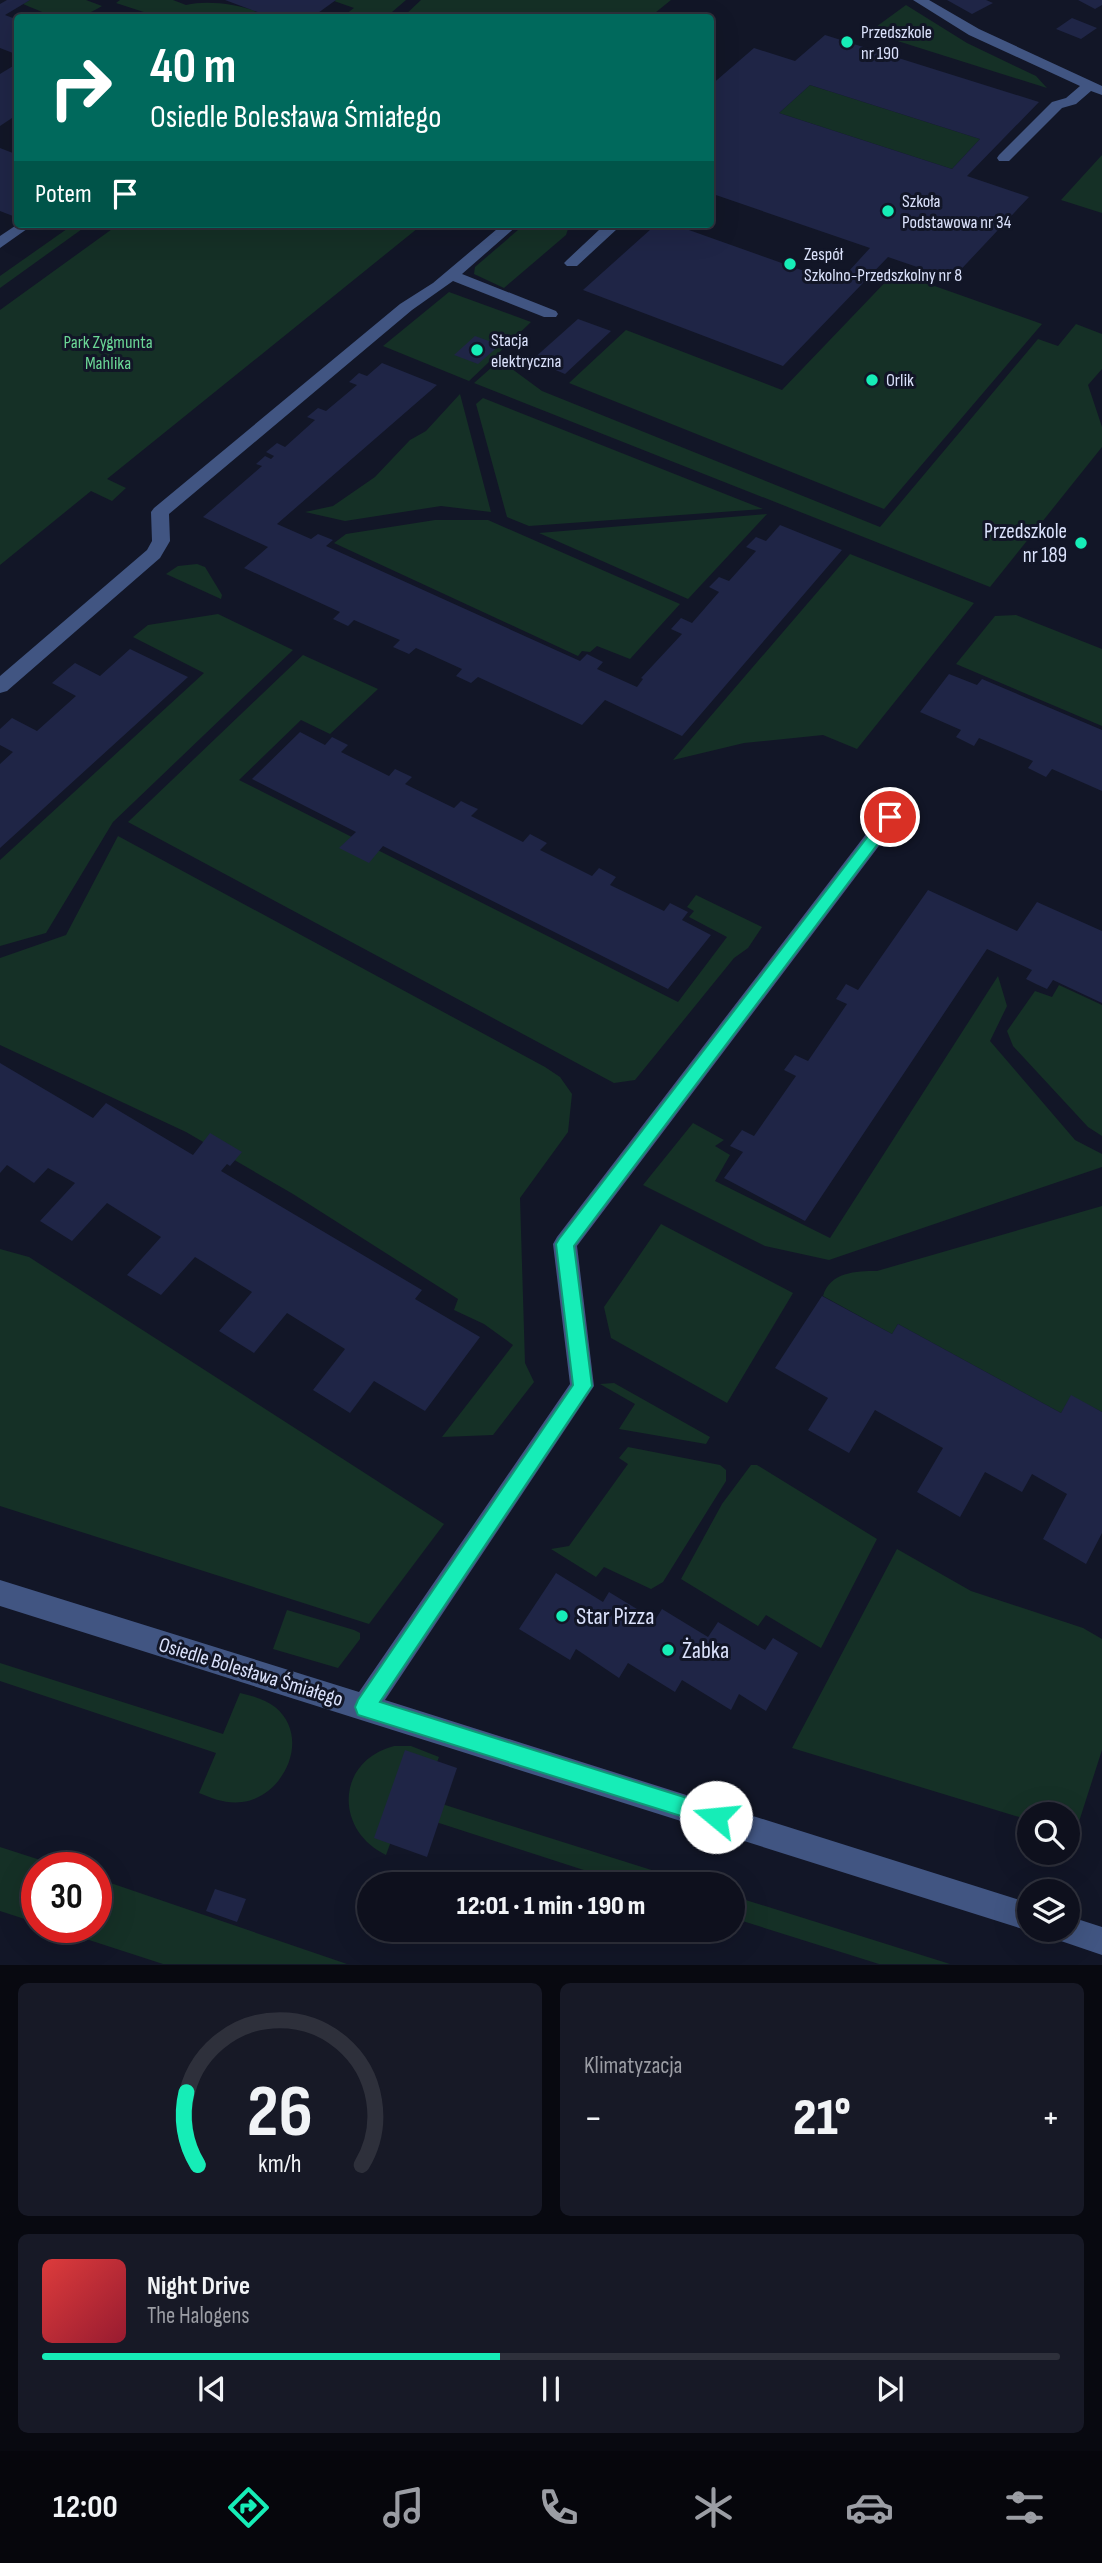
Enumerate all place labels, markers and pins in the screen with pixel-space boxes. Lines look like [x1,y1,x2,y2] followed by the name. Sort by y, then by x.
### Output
[861,22,932,64] place label: Przedszkole nr 190
[839,34,855,50] marker: Przedszkole nr 190
[902,191,1012,233] place label: Szkoła Podstawowa nr 34
[880,203,896,219] marker: Szkoła Podstawowa nr 34
[804,244,962,286] place label: Zespół Szkolno-Przedszkolny nr 8
[782,256,798,272] marker: Zespół Szkolno-Przedszkolny nr 8
[491,330,562,372] place label: Stacja elektryczna
[469,342,485,358] marker: Stacja elektryczna
[886,370,914,391] place label: Orlik
[864,372,880,388] marker: Orlik
[984,519,1067,568] place label: Przedszkole nr 189
[1073,535,1089,551] marker: Przedszkole nr 189
[860,787,920,847] pin
[576,1602,654,1631] place label: Star Pizza
[554,1608,570,1624] marker: Star Pizza
[682,1636,729,1665] place label: Żabka
[660,1642,676,1658] marker: Żabka

